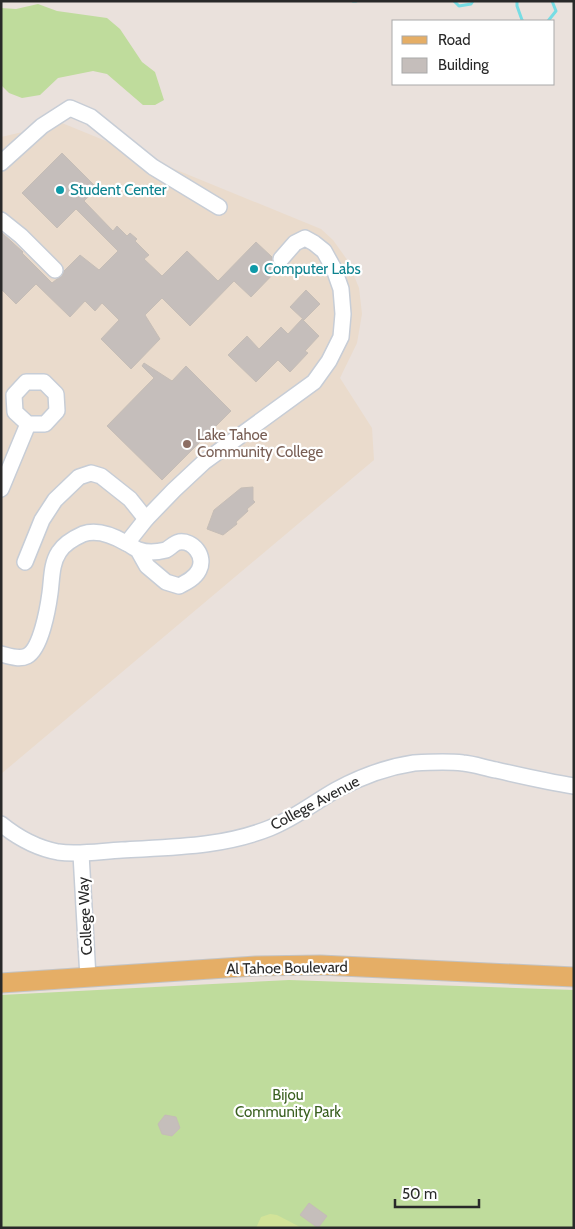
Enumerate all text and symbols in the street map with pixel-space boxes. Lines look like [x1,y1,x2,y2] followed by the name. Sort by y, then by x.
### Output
[392,20,555,85] legend
[438,31,471,49] text: Road
[438,56,489,74] text: Building
[70,181,167,199] place label: Student Center
[54,184,66,196] marker: Student Center
[264,260,361,278] place label: Computer Labs
[248,263,260,275] marker: Computer Labs
[197,426,323,461] place label: Lake Tahoe Community College
[181,438,193,450] marker: Lake Tahoe Community College
[267,772,363,834] street label: College Avenue
[74,876,96,956] street label: College Way
[226,958,348,978] street label: Al Tahoe Boulevard
[235,1086,341,1121] park label: Bijou Community Park
[395,1176,479,1208] scale bar
[402,1185,437,1203] text: 50 m

